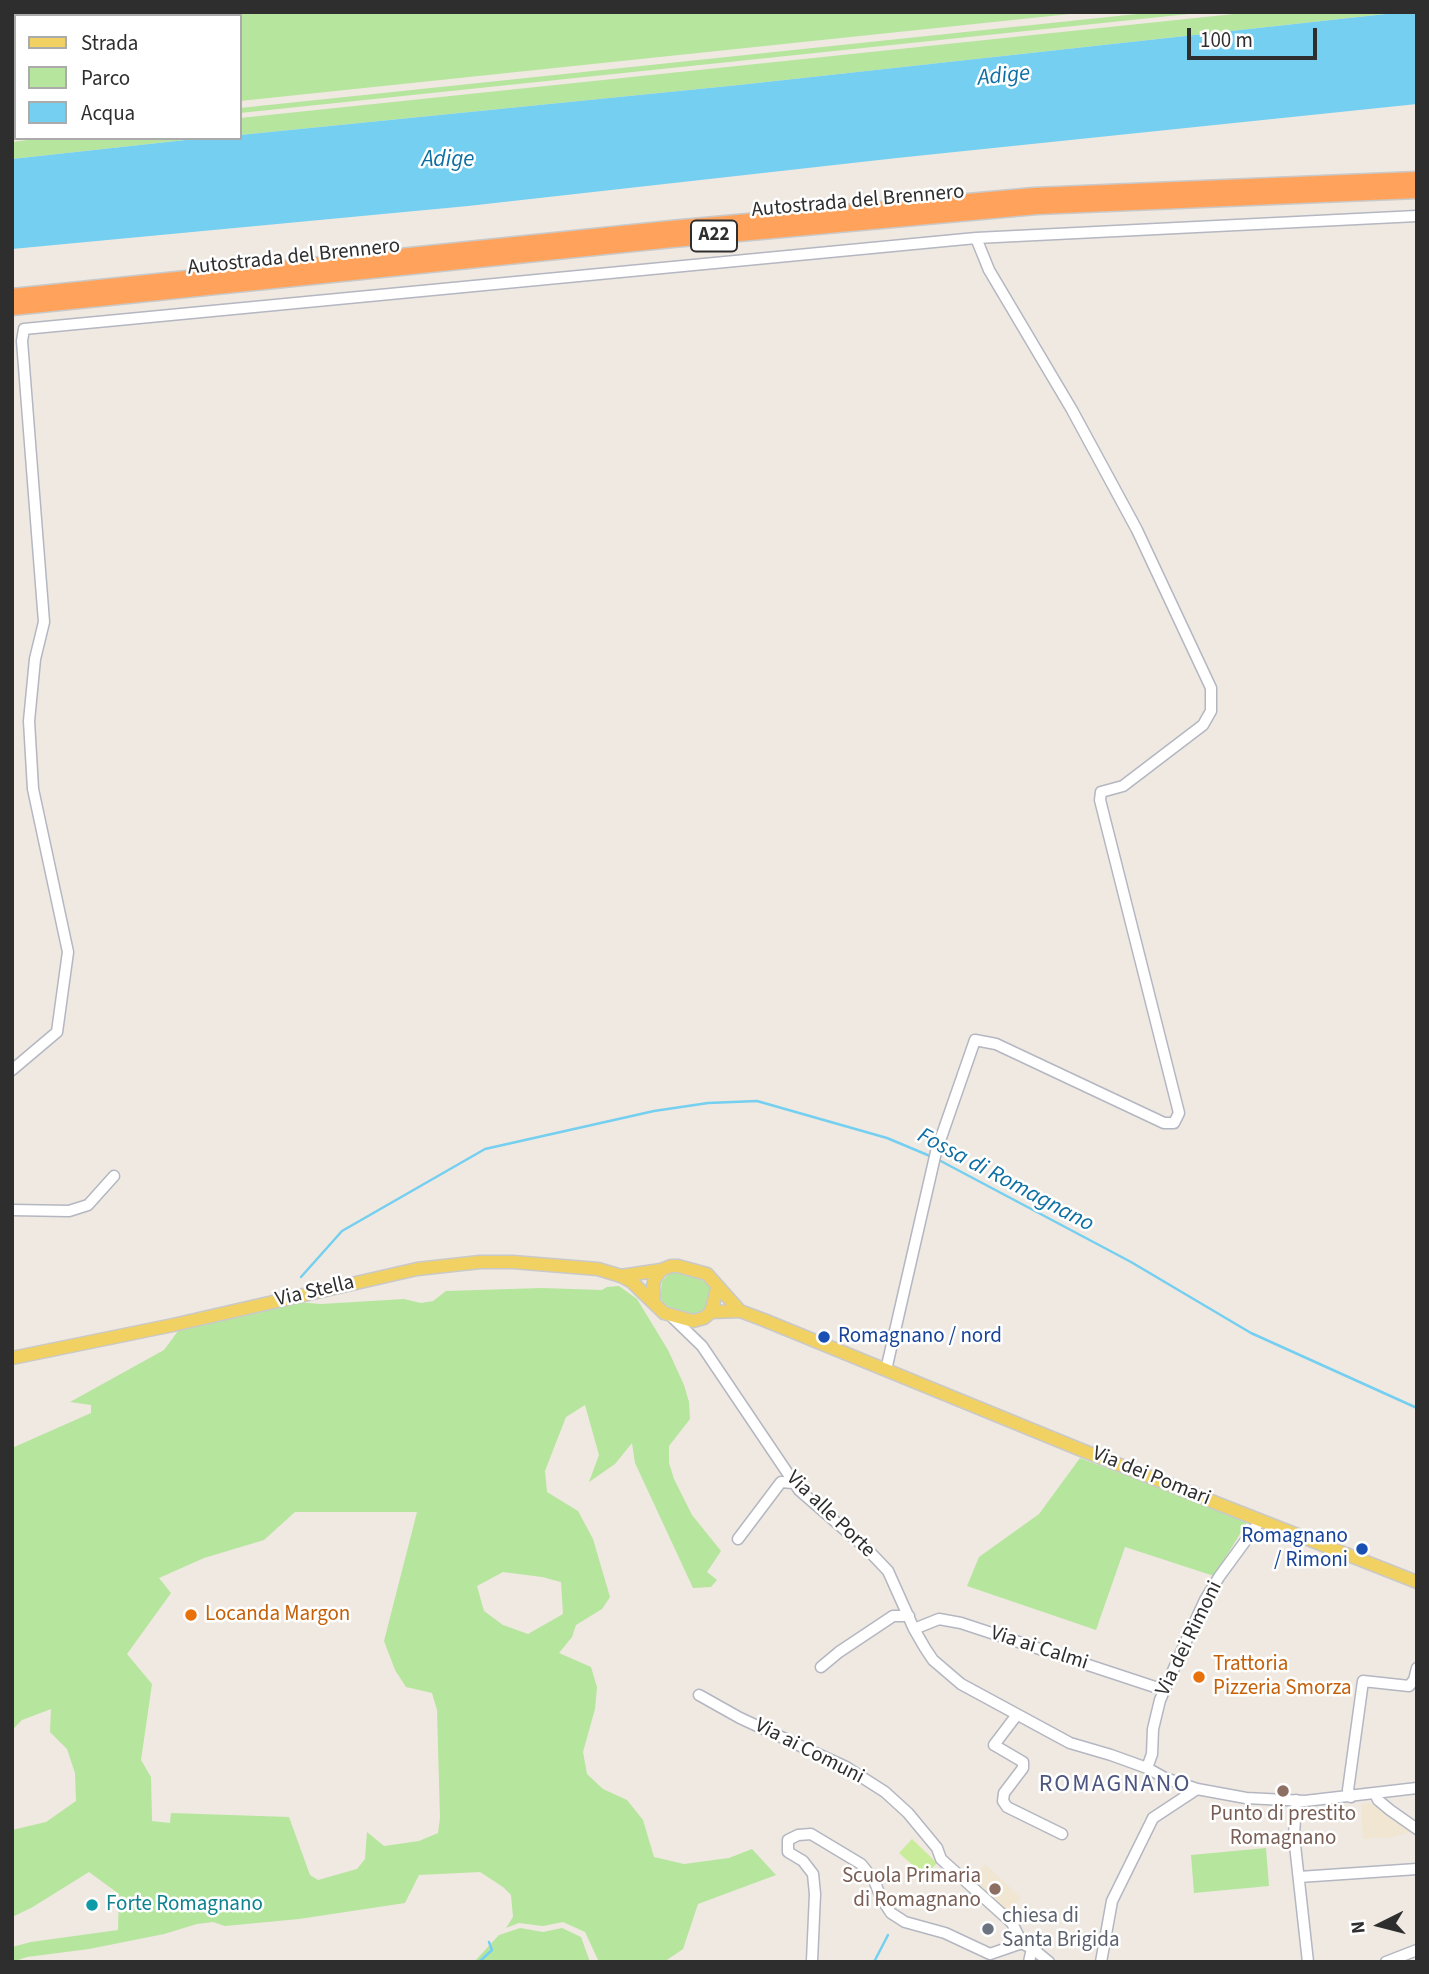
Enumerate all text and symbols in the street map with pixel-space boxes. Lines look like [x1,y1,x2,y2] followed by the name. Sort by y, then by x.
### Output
[14,14,242,140] legend
[1191,14,1320,58] scale bar
[1200,25,1253,55] text: 100 m
[81,28,138,58] text: Strada
[976,61,1032,93] water label: Adige
[81,63,130,93] text: Parco
[81,98,135,128] text: Acqua
[422,147,474,175] water label: Adige
[751,180,965,224] street label: Autostrada del Brennero
[691,220,737,252] road number: A22
[187,234,401,282] street label: Autostrada del Brennero
[912,1123,1098,1239] water label: Fossa di Romagnano
[273,1271,357,1313] street label: Via Stella
[838,1324,1002,1350] place label: Romagnano / nord
[816,1329,832,1345] marker: Romagnano / nord
[1088,1442,1214,1512] street label: Via dei Pomari
[780,1466,880,1564] street label: Via alle Porte
[1241,1524,1348,1574] place label: Romagnano / Rimoni
[1354,1541,1370,1557] marker: Romagnano / Rimoni
[1151,1577,1229,1701] street label: Via dei Rimoni
[205,1602,350,1628] place label: Locanda Margon
[183,1607,199,1623] marker: Locanda Margon
[987,1621,1091,1677] street label: Via ai Calmi
[1213,1652,1352,1702] place label: Trattoria Pizzeria Smorza
[1191,1669,1207,1685] marker: Trattoria Pizzeria Smorza
[750,1714,868,1790] street label: Via ai Comuni
[1040,1772,1190,1800] district label: ROMAGNANO
[1275,1783,1291,1799] marker: Punto di prestito Romagnano
[1210,1802,1356,1852] place label: Punto di prestito Romagnano
[842,1864,981,1914] place label: Scuola Primaria di Romagnano
[987,1881,1003,1897] marker: Scuola Primaria di Romagnano
[1345,1890,1415,1960] north arrow
[106,1892,263,1918] place label: Forte Romagnano
[84,1897,100,1913] marker: Forte Romagnano
[1002,1904,1120,1954] place label: chiesa di Santa Brigida
[1345,1920,1373,1935] text: N
[980,1921,996,1937] marker: chiesa di Santa Brigida

